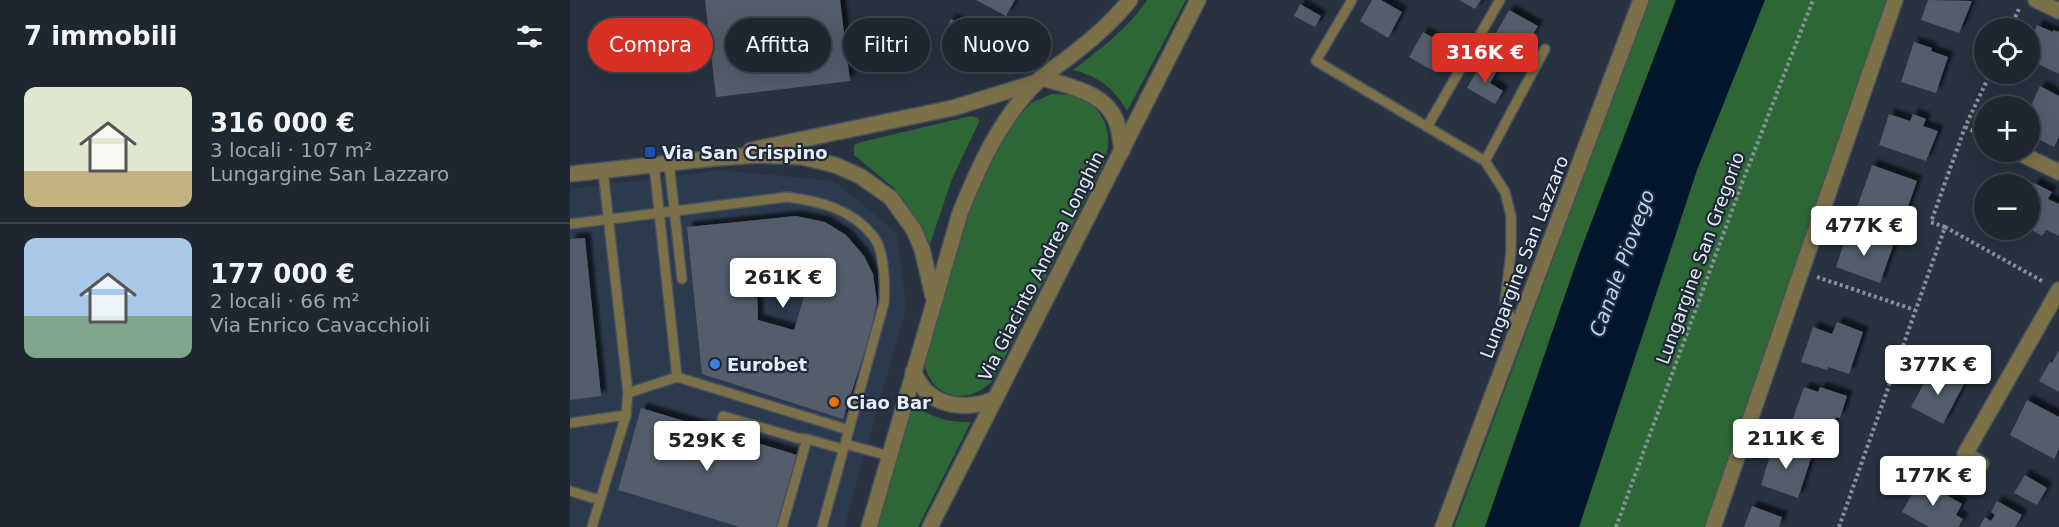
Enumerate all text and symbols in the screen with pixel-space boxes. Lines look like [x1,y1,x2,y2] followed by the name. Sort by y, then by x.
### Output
[588,18,713,72] chip: Compra
[725,18,831,72] chip: Affitta
[843,18,930,72] chip: Filtri
[942,18,1051,72] chip: Nuovo
[1974,18,2040,240] map controls
[1974,18,2040,84] button: locate
[513,20,546,53] icon: filters
[24,21,177,51] text: 7 immobili
[1436,33,1534,84] pin: 316K €
[1446,40,1524,64] text: 316K €
[1974,96,2040,162] button: +
[210,108,355,138] text: 316 000 €
[72,111,144,183] icon: home
[210,138,372,162] text: 3 locali · 107 m²
[662,142,828,163] place label: Via San Crispino
[643,145,657,159] marker: Via San Crispino
[974,148,1108,384] street label: Via Giacinto Andrea Longhin
[1652,149,1748,367] street label: Lungargine San Gregorio
[1476,153,1572,361] street label: Lungargine San Lazzaro
[210,162,449,186] text: Lungargine San Lazzaro
[1974,174,2040,240] button: −
[1584,186,1660,340] water label: Canale Piovego
[1815,206,1913,257] pin: 477K €
[1825,213,1903,237] text: 477K €
[734,258,832,309] pin: 261K €
[210,259,355,289] text: 177 000 €
[72,262,144,334] icon: home
[744,265,822,289] text: 261K €
[210,289,360,313] text: 2 locali · 66 m²
[210,313,430,337] text: Via Enrico Cavacchioli
[1889,345,1987,396] pin: 377K €
[1899,352,1977,376] text: 377K €
[727,354,807,375] place label: Eurobet
[708,357,722,371] marker: Eurobet
[846,392,931,413] place label: Ciao Bar
[827,395,841,409] marker: Ciao Bar
[1737,419,1835,470] pin: 211K €
[658,421,756,472] pin: 529K €
[1747,426,1825,450] text: 211K €
[668,428,746,452] text: 529K €
[1884,456,1982,507] pin: 177K €
[1894,463,1972,487] text: 177K €

